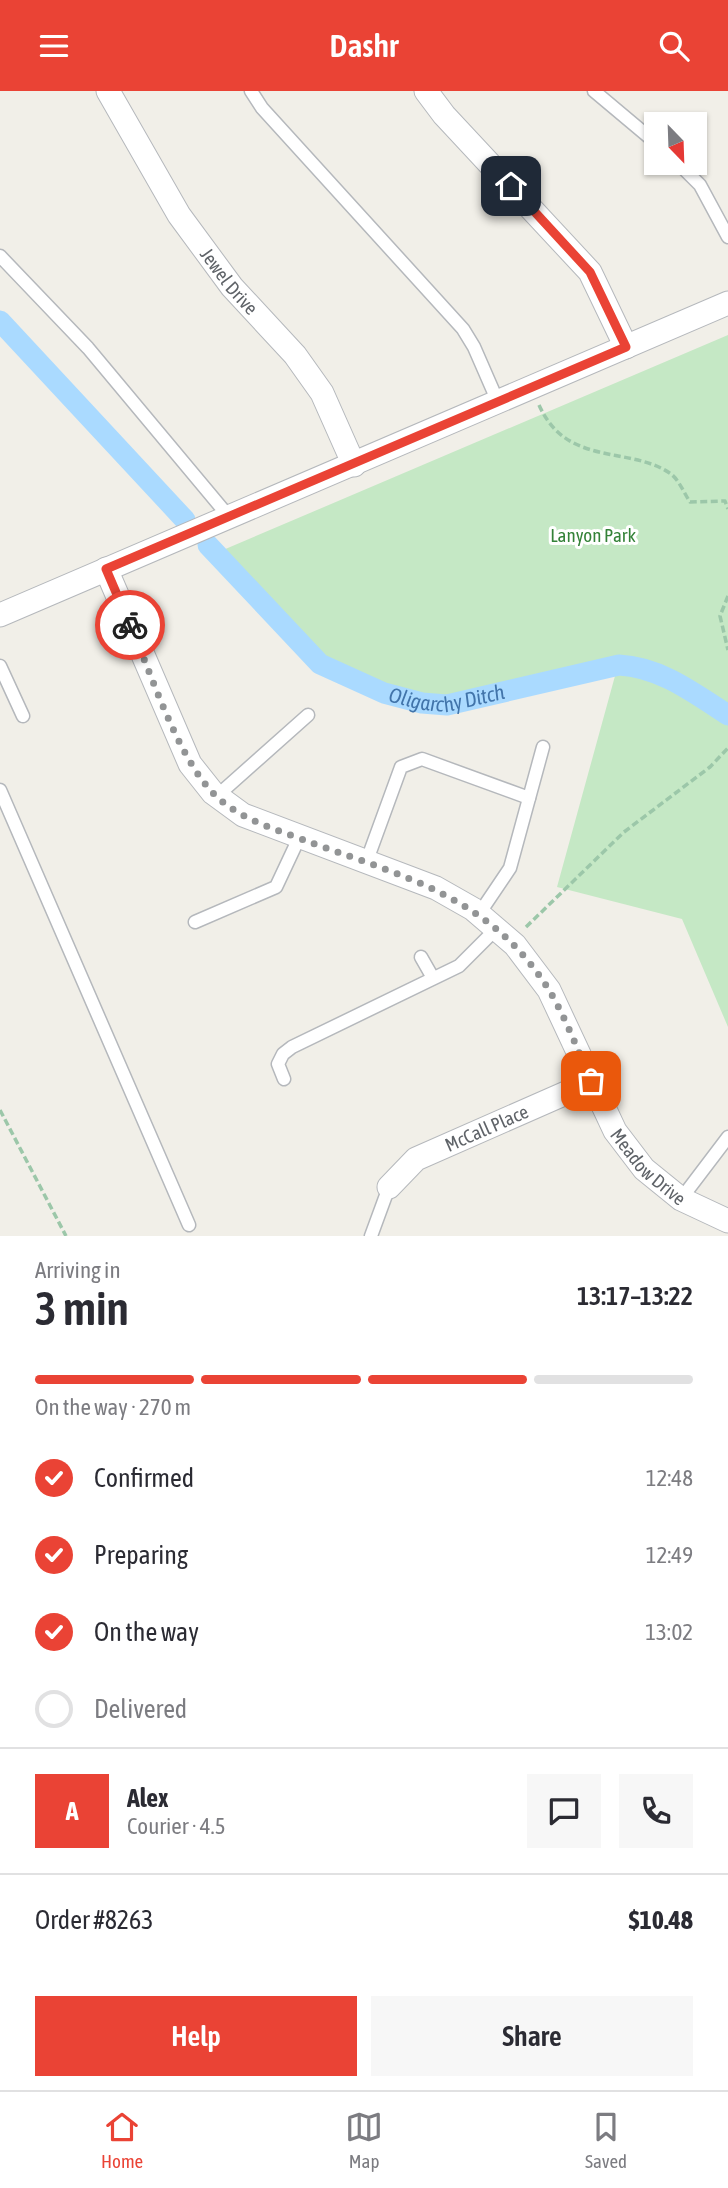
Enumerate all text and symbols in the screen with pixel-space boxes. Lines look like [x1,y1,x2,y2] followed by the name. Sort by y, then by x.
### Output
[35,27,73,65] icon: menu
[329,27,399,64] text: Dashr
[655,27,693,65] icon: search
[644,112,707,175] north arrow
[644,112,707,175] map controls
[481,156,541,216] pin
[492,167,530,205] icon: home
[196,244,263,319] street label: Jewel Drive
[550,524,636,546] park label: Lanyon Park
[95,590,165,660] courier
[111,606,149,644] icon: bike
[387,679,507,717] water label: Oligarchy Ditch
[561,1051,621,1111] pin
[572,1062,610,1100] icon: bag
[442,1100,532,1156] street label: McCall Place
[606,1124,690,1210] street label: Meadow Drive
[35,1257,121,1283] text: Arriving in
[577,1281,693,1311] text: 13:17–13:22
[35,1282,129,1335] text: 3 min
[35,1394,191,1420] text: On the way · 270 m
[35,1459,73,1497] icon: check
[94,1463,194,1493] text: Confirmed
[646,1465,693,1491] text: 12:48
[35,1536,73,1574] icon: check
[94,1540,188,1570] text: Preparing
[646,1542,693,1568] text: 12:49
[35,1613,73,1651] icon: check
[94,1617,199,1647] text: On the way
[645,1619,693,1645] text: 13:02
[94,1694,187,1724] text: Delivered
[527,1774,601,1848] button: chat
[619,1774,693,1848] button: phone
[127,1783,168,1813] text: Alex
[66,1796,78,1826] text: A
[127,1813,226,1839] text: Courier · 4.5
[35,1905,154,1935] text: Order #8263
[629,1905,693,1935] text: $10.48
[35,1996,357,2076] button: Help
[371,1996,693,2076] button: Share
[101,2108,143,2172] tab: Home
[345,2108,383,2172] tab: Map
[585,2108,627,2172] tab: Saved

